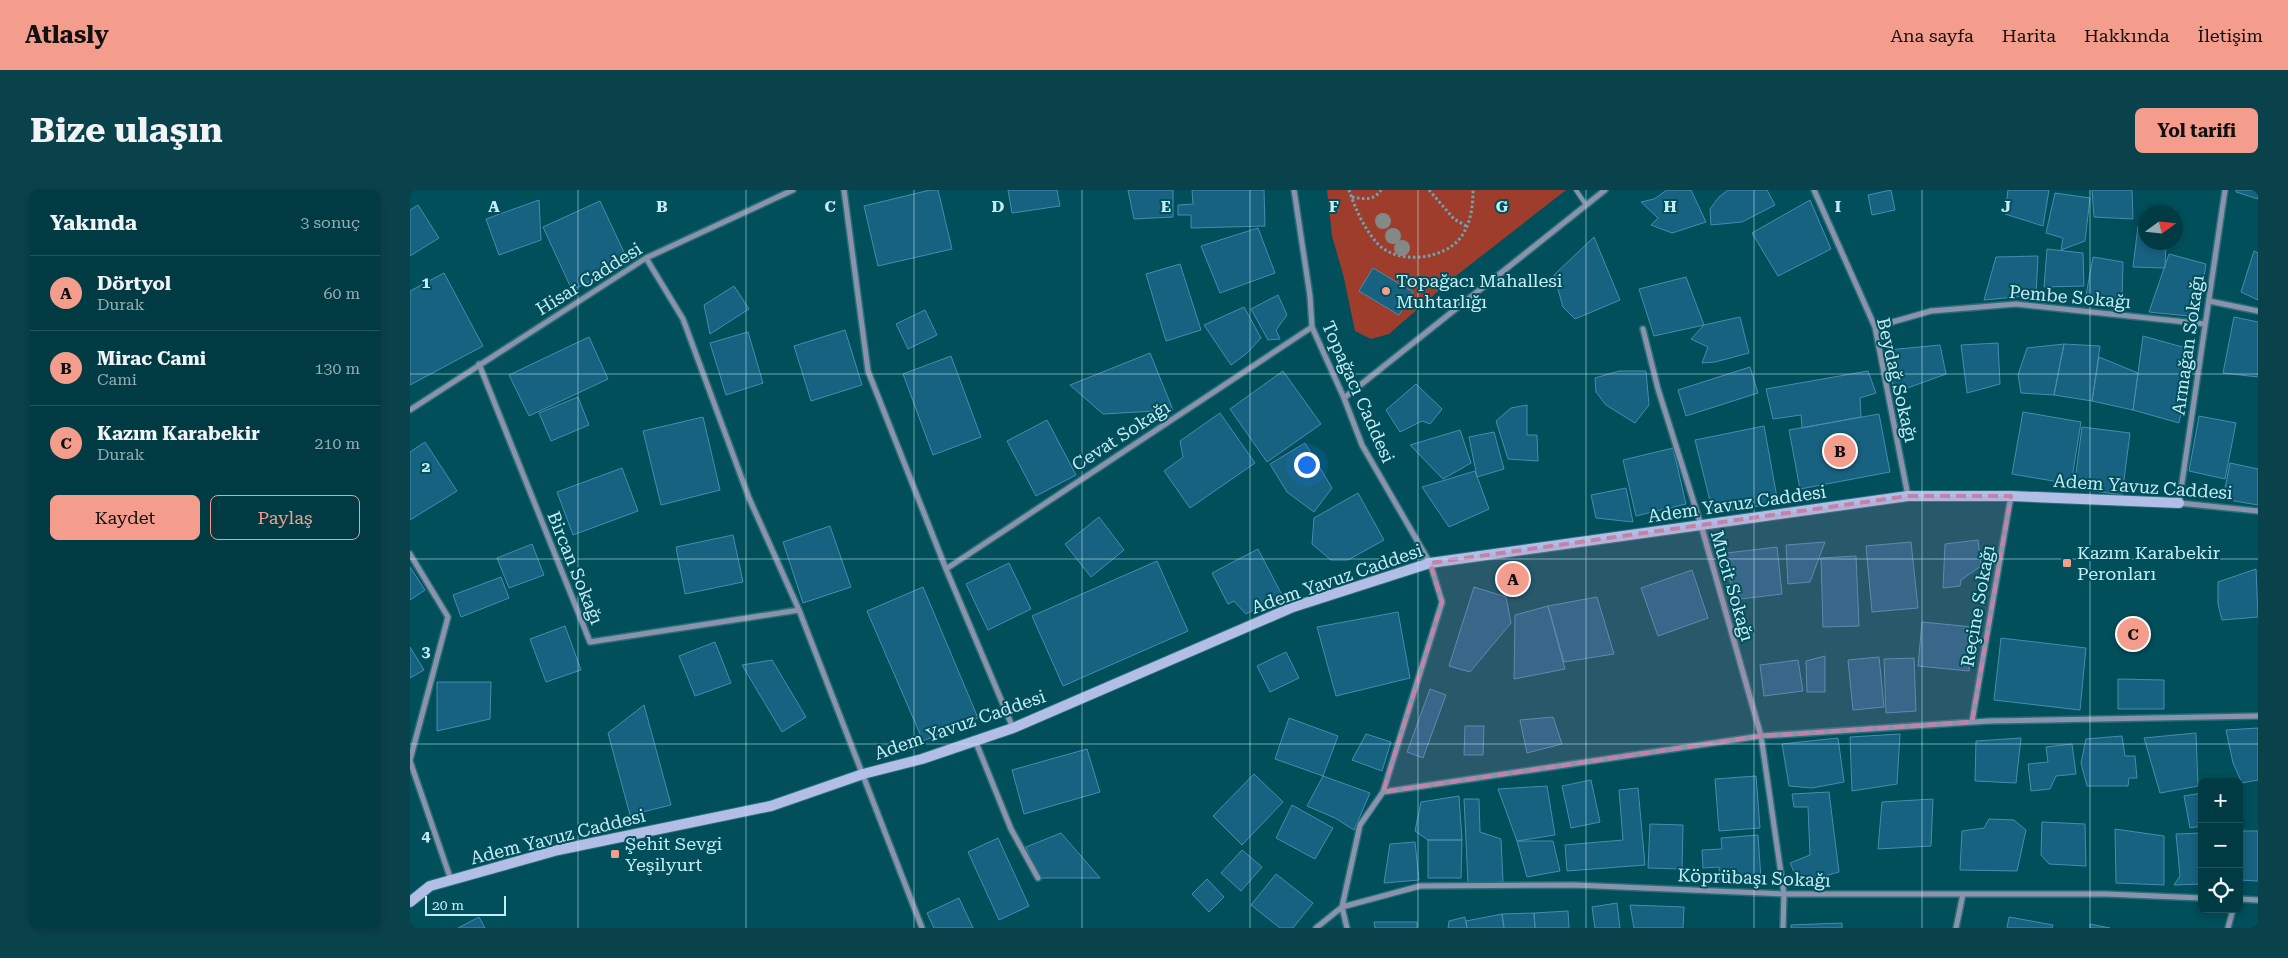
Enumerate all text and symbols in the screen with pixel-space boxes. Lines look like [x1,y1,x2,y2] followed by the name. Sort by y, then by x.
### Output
[25,21,109,49] text: Atlasly
[1890,25,1974,46] text: Ana sayfa
[2002,25,2056,46] text: Harita
[2084,25,2170,46] text: Hakkında
[2198,25,2263,46] text: İletişim
[2135,108,2258,153] button: Yol tarifi
[30,110,223,151] text: Bize ulaşın
[488,197,500,216] text: A
[656,197,668,216] text: B
[824,197,836,216] text: C
[992,197,1005,216] text: D
[1161,197,1171,216] text: E
[1329,197,1339,216] text: F
[1496,197,1509,216] text: G
[1663,197,1677,216] text: H
[1835,197,1841,216] text: I
[2001,197,2011,216] text: J
[2138,205,2183,250] north arrow
[50,211,137,235] text: Yakında
[301,213,360,232] text: 3 sonuç
[532,238,646,319] street label: Hisar Caddesi
[1396,270,1563,312] place label: Topağacı Mahallesi Muhtarlığı
[97,272,171,295] text: Dörtyol
[422,273,431,292] text: 1
[2167,273,2208,416] street label: Armağan Sokağı
[2008,281,2132,312] street label: Pembe Sokağı
[60,284,72,303] text: A
[323,284,360,303] text: 60 m
[1380,285,1392,297] marker: Topağacı Mahallesi Muhtarlığı
[97,295,145,314] text: Durak
[1873,316,1922,444] street label: Beydağ Sokağı
[1318,318,1399,466] street label: Topağacı Caddesi
[97,347,206,370] text: Mirac Cami
[60,359,72,378] text: B
[314,359,360,378] text: 130 m
[97,370,137,389] text: Cami
[1068,396,1174,475] street label: Cevat Sokağı
[97,422,260,445] text: Kazım Karabekir
[1824,432,1856,470] pin: B
[60,434,72,453] text: C
[314,434,360,453] text: 210 m
[97,445,145,464] text: Durak
[1294,452,1320,478] your location
[422,457,431,476] text: 2
[2053,470,2234,503] street label: Adem Yavuz Caddesi
[1646,481,1828,526] street label: Adem Yavuz Caddesi
[50,495,200,540] button: Kaydet
[210,495,360,540] button: Paylaş
[543,508,608,628] street label: Bircan Sokağı
[1707,528,1758,644] street label: Mucit Sokağı
[1248,539,1425,618] street label: Adem Yavuz Caddesi
[2077,542,2220,584] place label: Kazım Karabekir Peronları
[1956,543,1999,668] street label: Reçine Sokağı
[2061,557,2073,569] marker: Kazım Karabekir Peronları
[1497,560,1529,598] pin: A
[2117,615,2149,653] pin: C
[422,642,431,661] text: 3
[871,685,1048,764] street label: Adem Yavuz Caddesi
[2198,778,2243,913] map controls
[2198,778,2243,823] button: +
[468,805,648,868] street label: Adem Yavuz Caddesi
[2198,823,2243,868] button: −
[422,826,431,845] text: 4
[625,833,722,875] place label: Şehit Sevgi Yeşilyurt
[609,848,621,860] marker: Şehit Sevgi Yeşilyurt
[1677,864,1831,891] street label: Köprübaşı Sokağı
[2198,868,2243,913] button: locate
[425,893,506,916] scale bar
[432,897,464,913] text: 20 m

